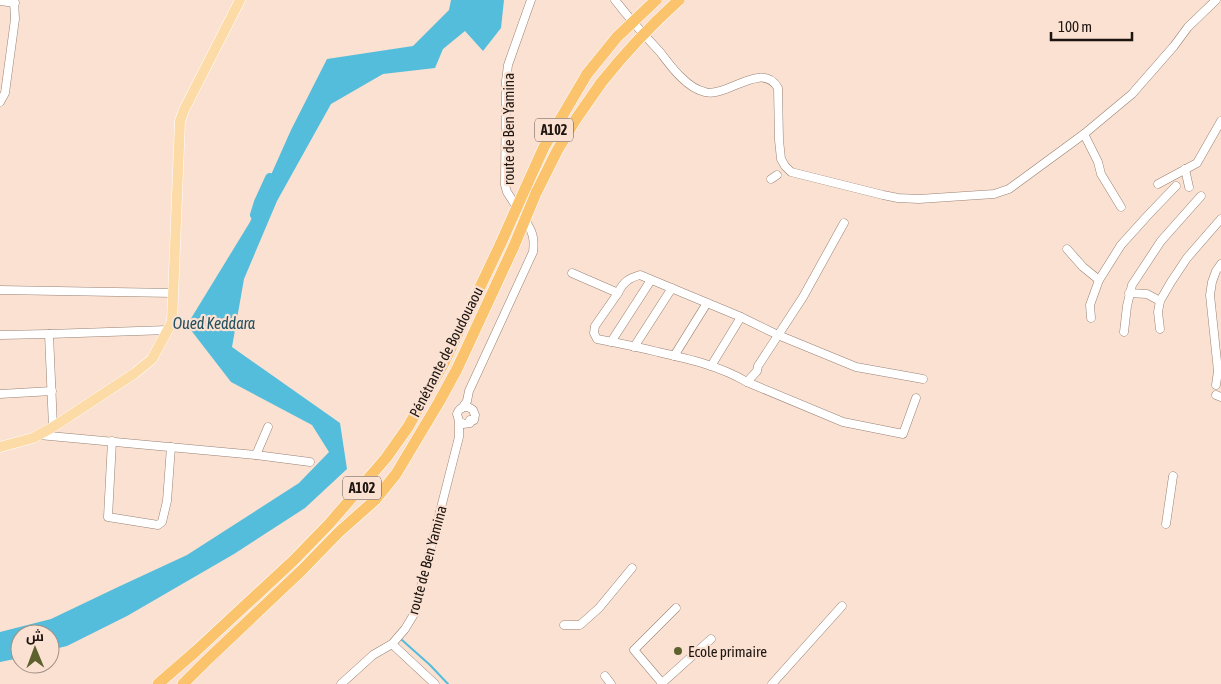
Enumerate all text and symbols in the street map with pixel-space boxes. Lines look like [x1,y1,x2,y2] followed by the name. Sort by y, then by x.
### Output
[1051,10,1132,42] scale bar
[1058,18,1092,35] text: 100 m
[500,73,517,185] street label: route de Ben Yamina
[535,118,573,142] road number: A102
[406,284,486,420] street label: Pénétrante de Boudouaou
[173,314,256,332] water label: Oued Keddara
[343,476,381,499] road number: A102
[404,504,450,616] street label: route de Ben Yamina
[10,624,60,674] north arrow
[26,628,44,645] text: ش
[688,643,767,660] place label: Ecole primaire
[672,645,684,657] marker: Ecole primaire

